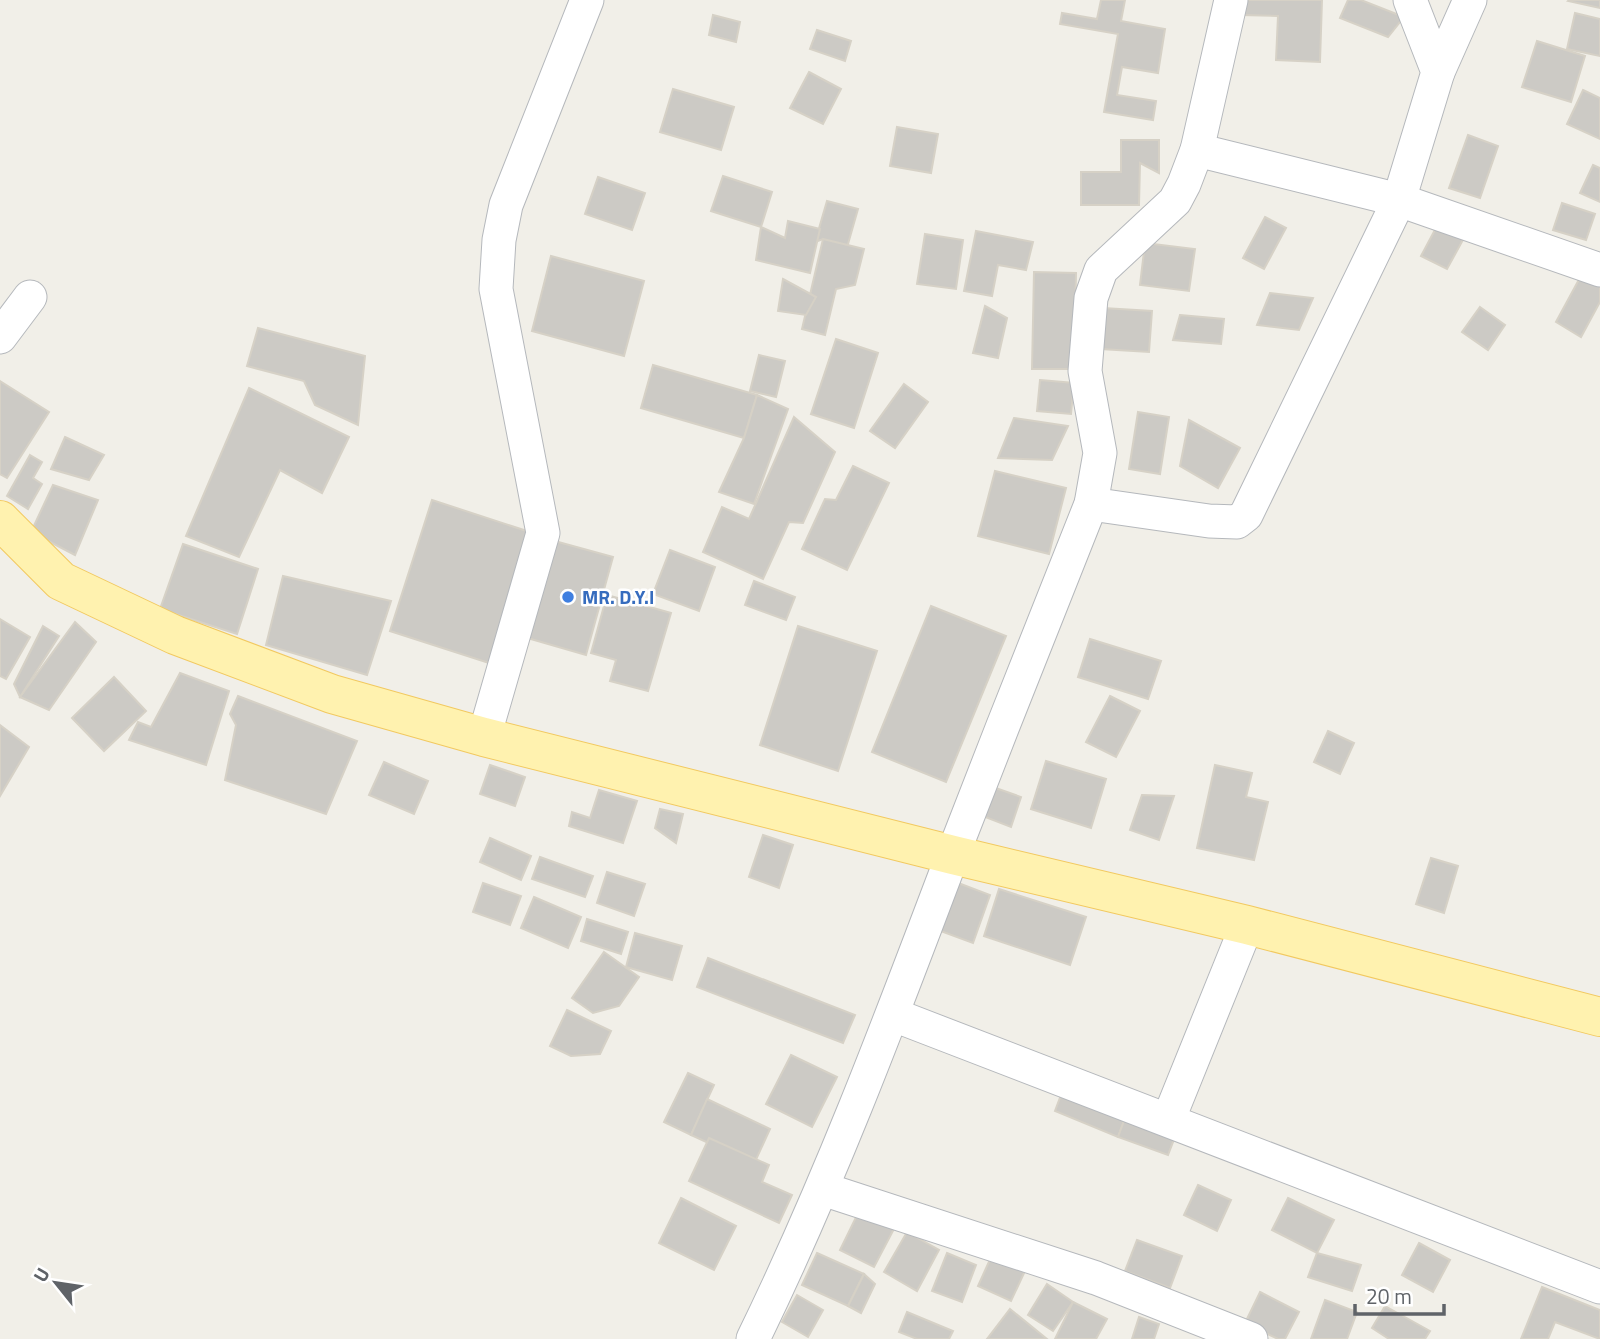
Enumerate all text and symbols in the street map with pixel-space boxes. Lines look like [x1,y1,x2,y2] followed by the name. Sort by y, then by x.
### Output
[582,582,654,611] place label: MR. D.Y.I
[560,589,576,605] marker: MR. D.Y.I
[21,1248,91,1318] north arrow
[25,1262,57,1287] text: U
[1355,1272,1444,1316] scale bar
[1366,1280,1412,1312] text: 20 m

